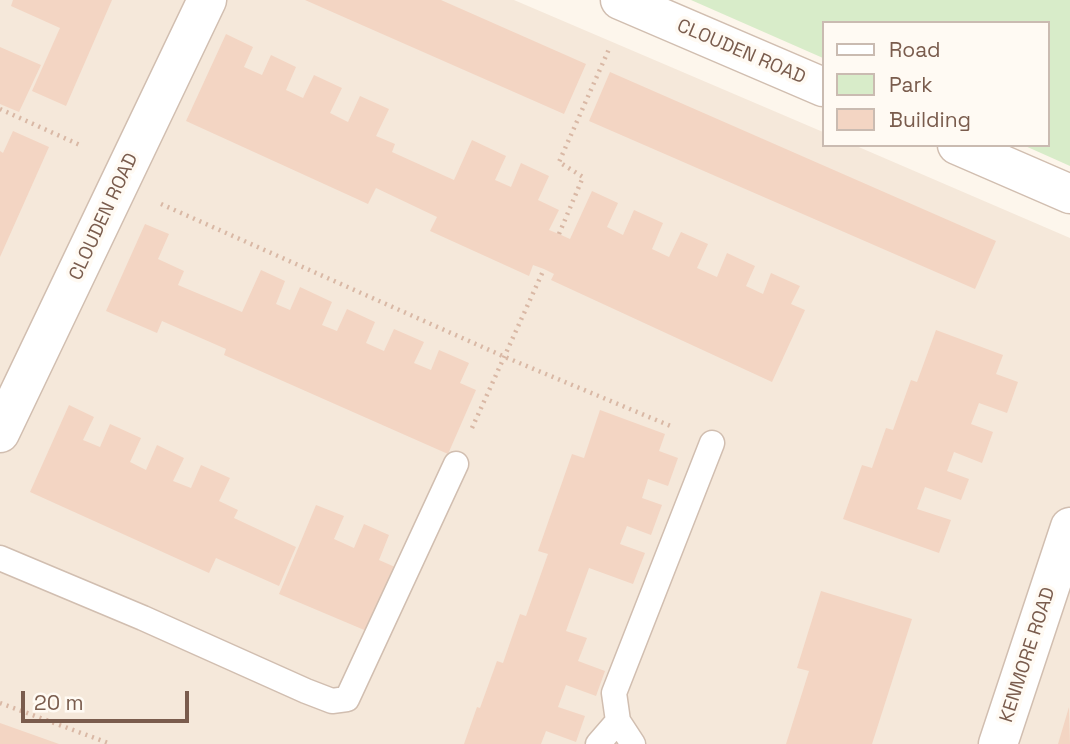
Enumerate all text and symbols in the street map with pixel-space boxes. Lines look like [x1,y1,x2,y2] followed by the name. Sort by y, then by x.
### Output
[673,15,809,89] street label: CLOUDEN ROAD
[822,21,1049,147] legend
[889,36,941,63] text: Road
[889,71,933,98] text: Park
[889,106,971,133] text: Building
[65,150,143,284] street label: CLOUDEN ROAD
[995,585,1061,725] street label: KENMORE ROAD
[24,678,192,722] scale bar
[34,689,84,716] text: 20 m

